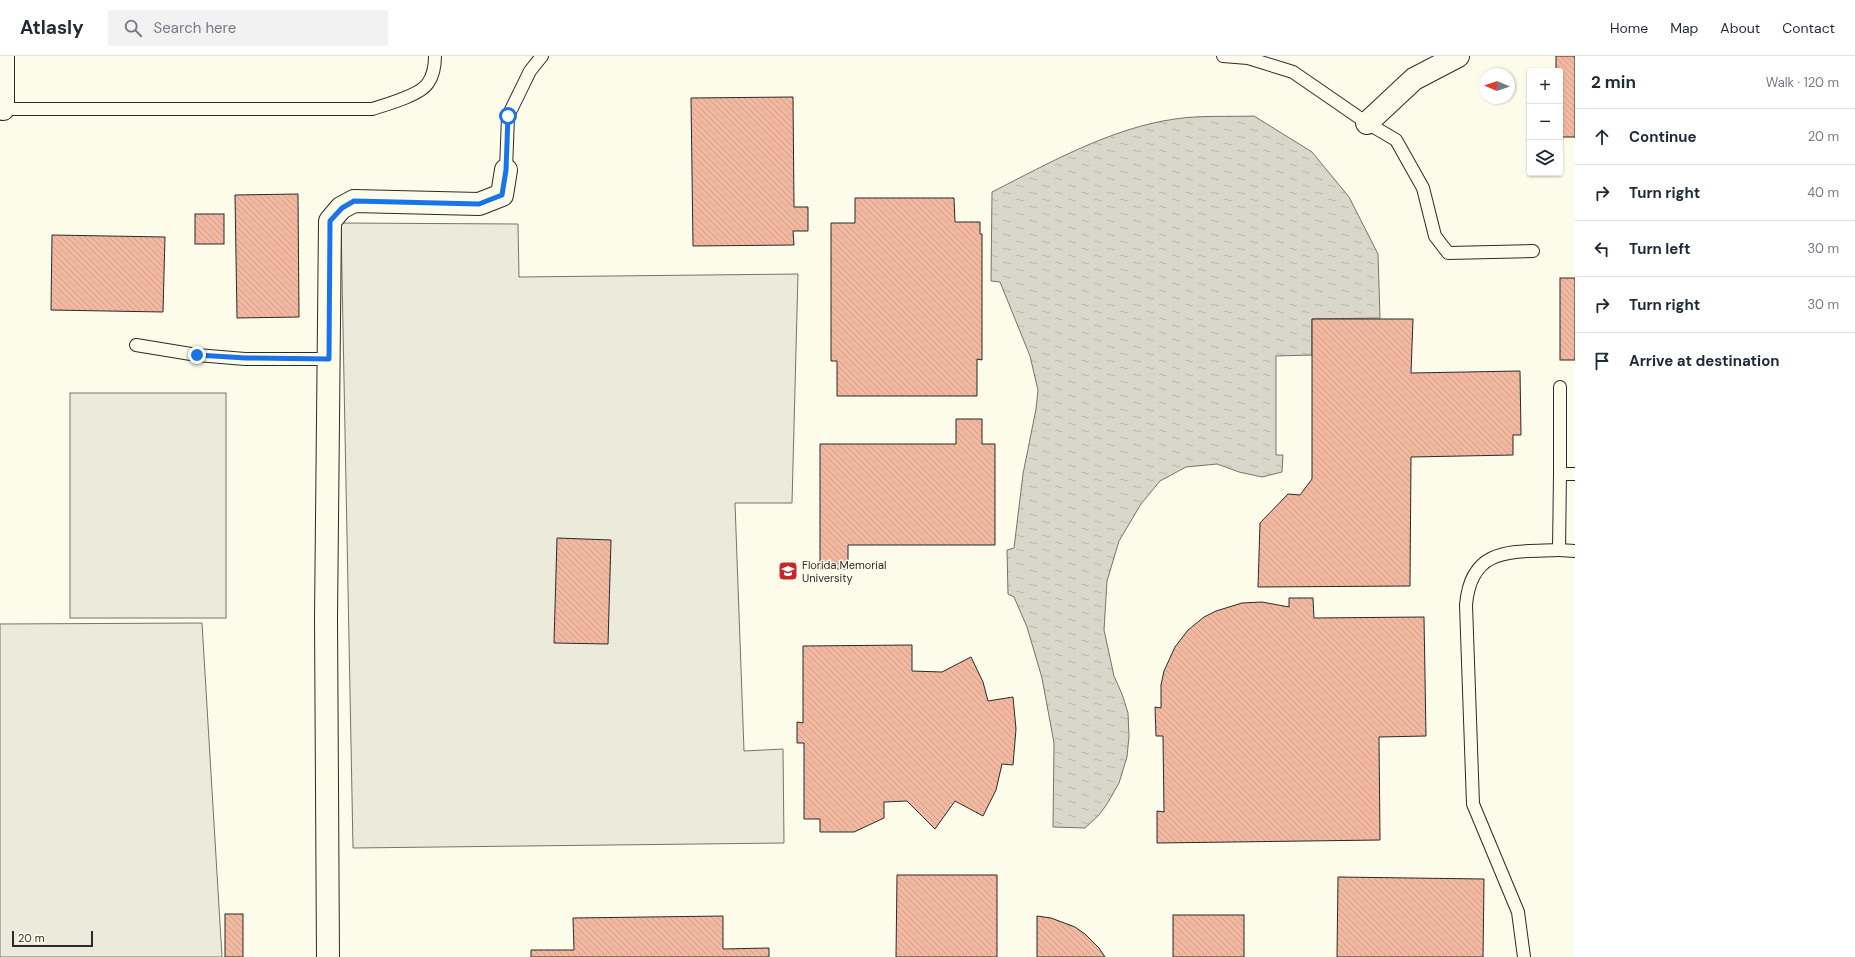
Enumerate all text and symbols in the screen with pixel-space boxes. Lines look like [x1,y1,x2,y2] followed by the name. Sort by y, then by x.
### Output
[108,10,388,46] search box
[20,15,84,40] text: Atlasly
[122,17,144,39] icon: search
[154,18,236,38] text: Search here
[1610,19,1648,37] text: Home
[1670,19,1698,37] text: Map
[1720,19,1760,37] text: About
[1782,19,1835,37] text: Contact
[1479,68,1515,104] north arrow
[1527,68,1563,176] map controls
[1527,68,1563,104] button: +
[1591,71,1636,93] text: 2 min
[1766,74,1839,91] text: Walk · 120 m
[1527,104,1563,140] button: −
[499,107,517,125] route start
[1591,126,1613,148] icon: ahead
[1629,127,1697,147] text: Continue
[1808,128,1839,145] text: 20 m
[1527,140,1563,176] button: layers
[1591,182,1613,204] icon: right
[1629,183,1700,203] text: Turn right
[1807,184,1839,201] text: 40 m
[1591,238,1613,260] icon: left
[1629,239,1690,259] text: Turn left
[1807,240,1839,257] text: 30 m
[1591,294,1613,316] icon: right
[1629,295,1700,315] text: Turn right
[1807,296,1839,313] text: 30 m
[188,346,206,364] route end
[1591,350,1613,372] icon: arrive
[1629,351,1780,371] text: Arrive at destination
[802,558,886,585] place label: Florida Memorial University
[777,560,799,582] school or university icon: Florida Memorial University
[12,929,93,948] scale bar
[18,931,44,945] text: 20 m

